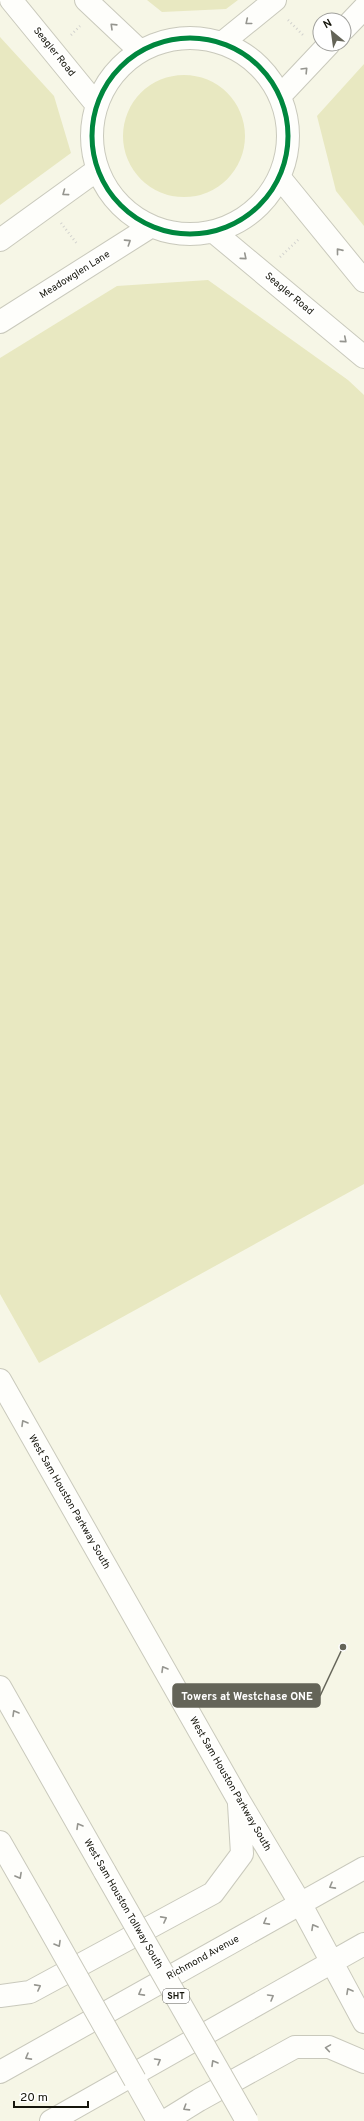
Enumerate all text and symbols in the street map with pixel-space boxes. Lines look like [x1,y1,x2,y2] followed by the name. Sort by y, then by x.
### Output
[312,12,352,52] north arrow
[321,16,334,32] text: N
[246,17,253,24] one-way arrow
[110,23,118,30] one-way arrow
[30,25,78,79] street label: Seagler Road
[300,67,308,75] one-way arrow
[62,188,69,196] one-way arrow
[123,239,130,246] one-way arrow
[37,248,113,302] street label: Meadowglen Lane
[337,248,344,256] one-way arrow
[239,253,247,260] one-way arrow
[262,270,316,318] street label: Seagler Road
[339,336,347,343] one-way arrow
[21,1420,29,1427] one-way arrow
[25,1432,113,1572] street label: West Sam Houston Parkway South
[162,1666,169,1674] one-way arrow
[173,1684,320,1707] callout: Towers at Westchase ONE
[181,1690,313,1704] text: Towers at Westchase ONE
[12,1710,19,1717] one-way arrow
[186,1714,274,1854] street label: West Sam Houston Parkway South
[76,1823,84,1830] one-way arrow
[80,1837,166,1971] street label: West Sam Houston Tollway South
[15,1872,22,1879] one-way arrow
[329,1881,336,1888] one-way arrow
[160,1916,167,1924] one-way arrow
[263,1918,271,1925] one-way arrow
[311,1924,318,1932] one-way arrow
[164,1933,242,1983] street label: Richmond Avenue
[53,1940,60,1947] one-way arrow
[34,1985,41,1992] one-way arrow
[138,1988,145,1996] one-way arrow
[346,1988,353,1996] one-way arrow
[163,1989,189,2003] road number: SHT
[267,1994,274,2001] one-way arrow
[324,2045,331,2053] one-way arrow
[25,2052,32,2059] one-way arrow
[154,2059,161,2066] one-way arrow
[211,2060,218,2067] one-way arrow
[14,2083,88,2109] scale bar
[20,2090,48,2106] text: 20 m
[183,2103,190,2111] one-way arrow

